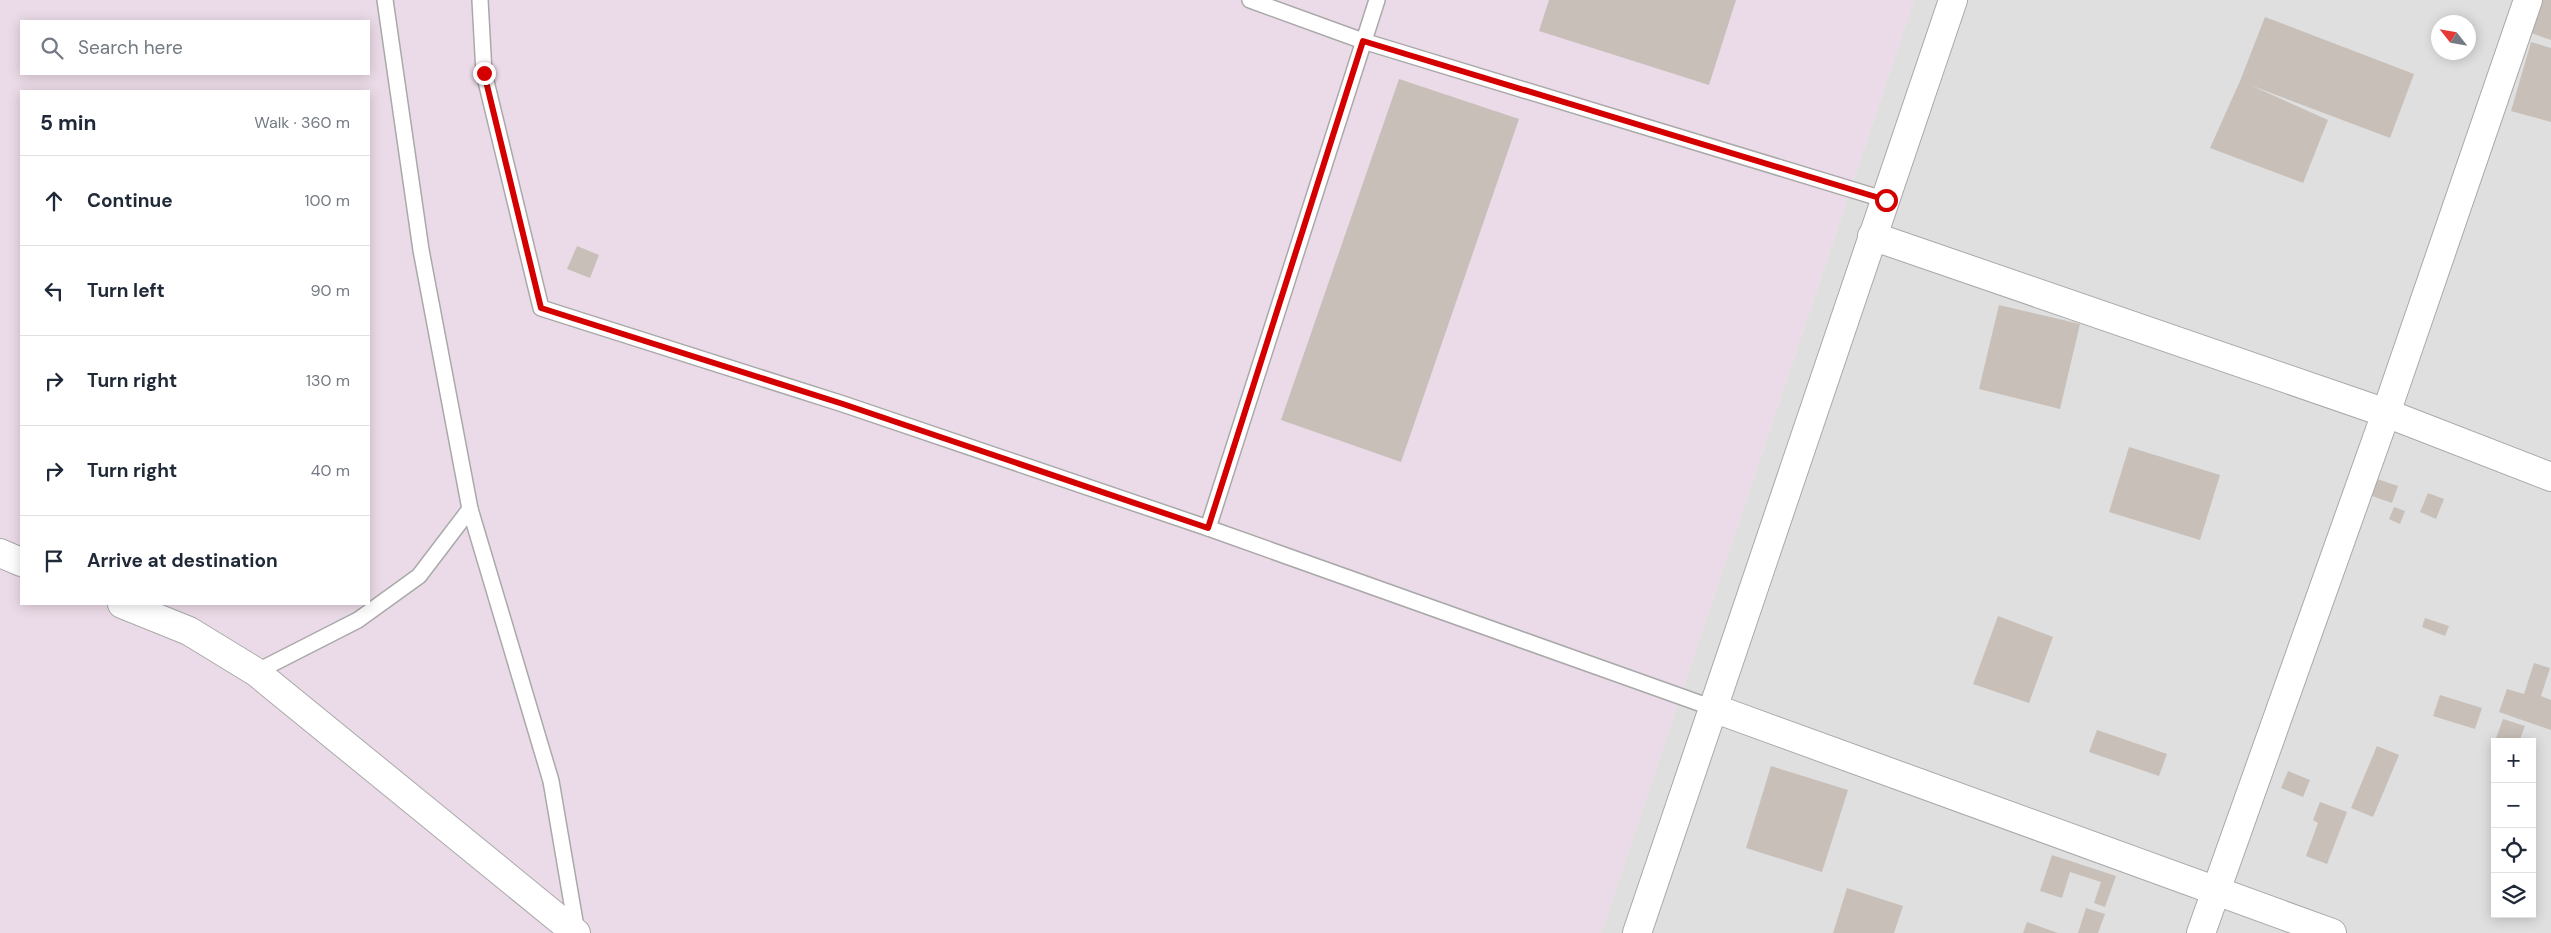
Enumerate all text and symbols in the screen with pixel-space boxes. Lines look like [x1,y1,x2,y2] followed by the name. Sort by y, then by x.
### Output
[2431,15,2476,60] north arrow
[20,20,370,75] search box
[38,34,66,62] icon: search
[78,35,183,60] text: Search here
[473,62,496,85] route end
[40,109,96,137] text: 5 min
[254,112,350,133] text: Walk · 360 m
[40,187,68,215] icon: ahead
[87,188,173,213] text: Continue
[1875,189,1898,212] route start
[305,190,350,211] text: 100 m
[40,277,68,305] icon: left
[87,278,165,303] text: Turn left
[310,280,350,301] text: 90 m
[40,367,68,395] icon: right
[87,368,177,393] text: Turn right
[306,370,350,391] text: 130 m
[40,457,68,485] icon: right
[87,458,177,483] text: Turn right
[311,460,350,481] text: 40 m
[40,547,68,575] icon: arrive
[87,548,278,573] text: Arrive at destination
[2491,738,2536,918] map controls
[2491,738,2536,783] button: +
[2491,783,2536,828] button: −
[2491,828,2536,873] button: locate
[2491,873,2536,918] button: layers

